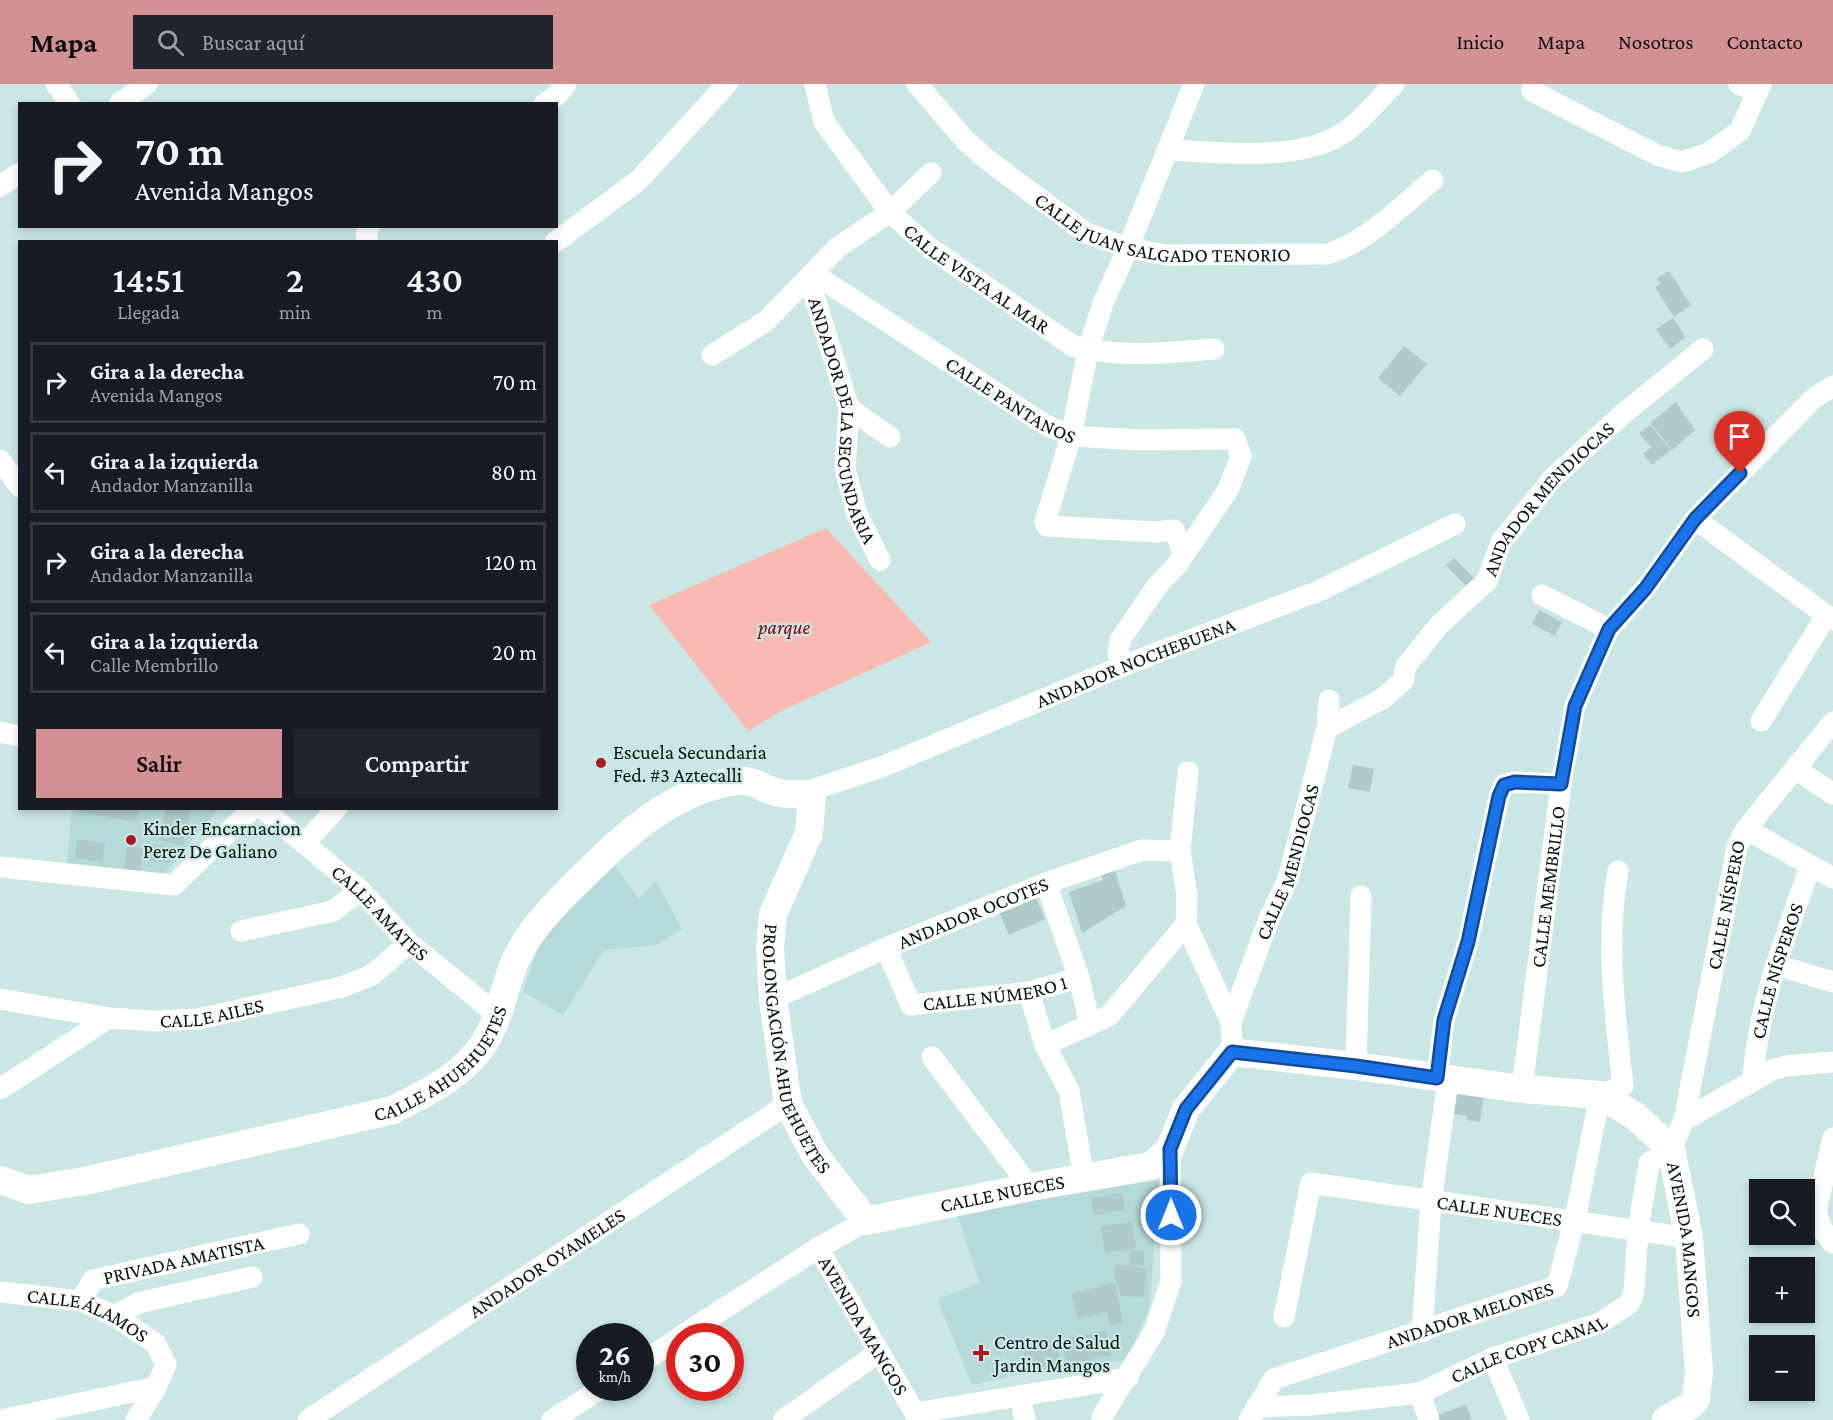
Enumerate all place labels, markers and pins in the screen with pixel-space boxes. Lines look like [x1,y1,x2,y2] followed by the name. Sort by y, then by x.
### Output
[1714,411,1765,473] pin
[613,741,767,786] place label: Escuela Secundaria Fed. #3 Aztecalli
[594,756,608,770] marker: Escuela Secundaria Fed. #3 Aztecalli
[143,817,301,862] place label: Kinder Encarnacion Perez De Galiano
[124,833,138,847] marker: Kinder Encarnacion Perez De Galiano
[992,1331,1121,1377] place label: Centro de Salud Jardin Mangos
[972,1344,990,1362] marker: Centro de Salud Jardin Mangos

